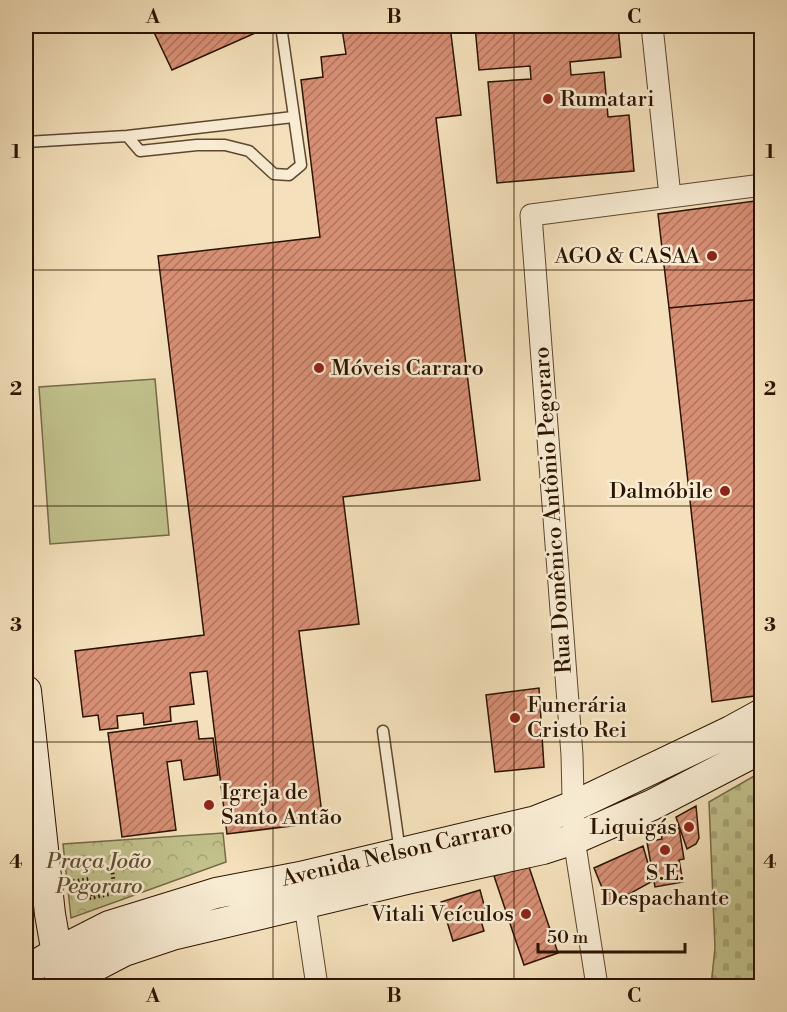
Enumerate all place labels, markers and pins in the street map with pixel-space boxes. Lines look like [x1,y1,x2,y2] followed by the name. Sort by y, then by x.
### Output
[560,86,655,113] place label: Rumatari
[541,92,555,106] marker: Rumatari
[553,243,701,270] place label: AGO & CASAA
[705,249,719,263] marker: AGO & CASAA
[331,355,484,382] place label: Móveis Carraro
[312,361,326,375] marker: Móveis Carraro
[609,478,713,505] place label: Dalmóbile
[718,484,732,498] marker: Dalmóbile
[527,692,628,744] place label: Funerária Cristo Rei
[508,711,522,725] marker: Funerária Cristo Rei
[221,779,342,831] place label: Igreja de Santo Antão
[202,798,216,812] marker: Igreja de Santo Antão
[590,814,677,841] place label: Liquigás
[682,820,696,834] marker: Liquigás
[658,843,672,857] marker: S.E. Despachante
[601,860,729,912] place label: S.E. Despachante
[370,901,514,928] place label: Vitali Veículos
[519,907,533,921] marker: Vitali Veículos

